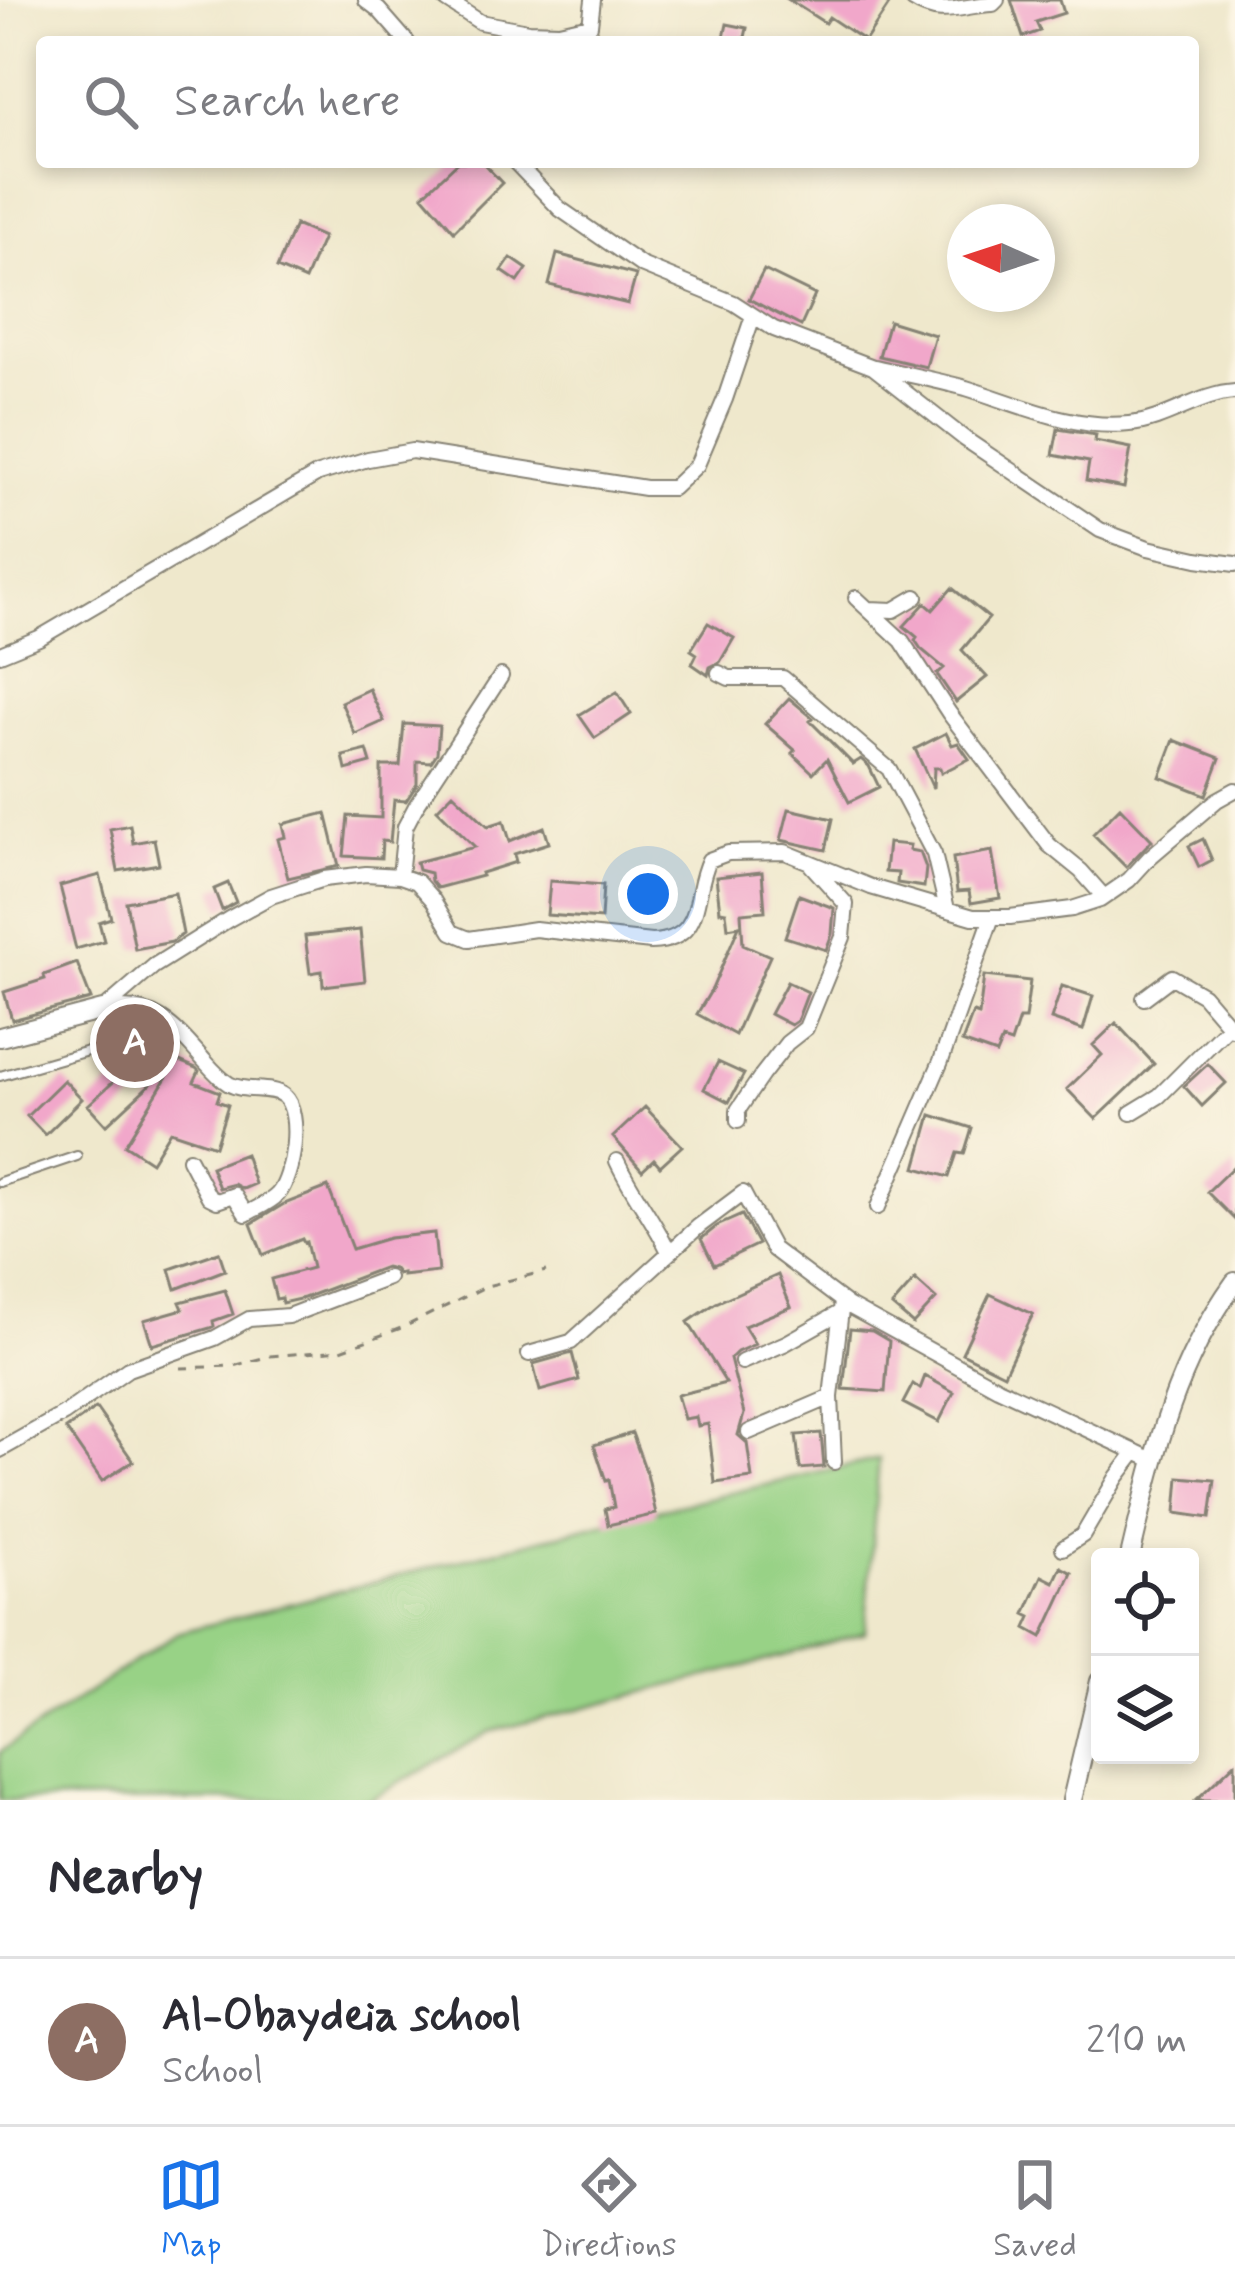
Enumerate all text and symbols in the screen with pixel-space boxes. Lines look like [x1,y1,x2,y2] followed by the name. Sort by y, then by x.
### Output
[36,36,1199,168] search box
[78,69,144,135] icon: search
[174,73,401,132] text: Search here
[947,204,1055,312] north arrow
[618,864,678,924] your location
[96,998,174,1088] pin: A
[1091,1548,1199,1764] map controls
[1091,1548,1199,1656] button: locate
[1091,1656,1199,1764] button: layers
[48,1845,203,1911] text: Nearby
[162,1987,522,2046] text: Al-Obaydeia school
[74,2016,100,2067] text: A
[1086,2016,1187,2067] text: 210 m
[162,2046,263,2097] text: School
[158,2152,224,2268] tab: Map
[541,2152,677,2268] tab: Directions
[993,2152,1077,2268] tab: Saved

